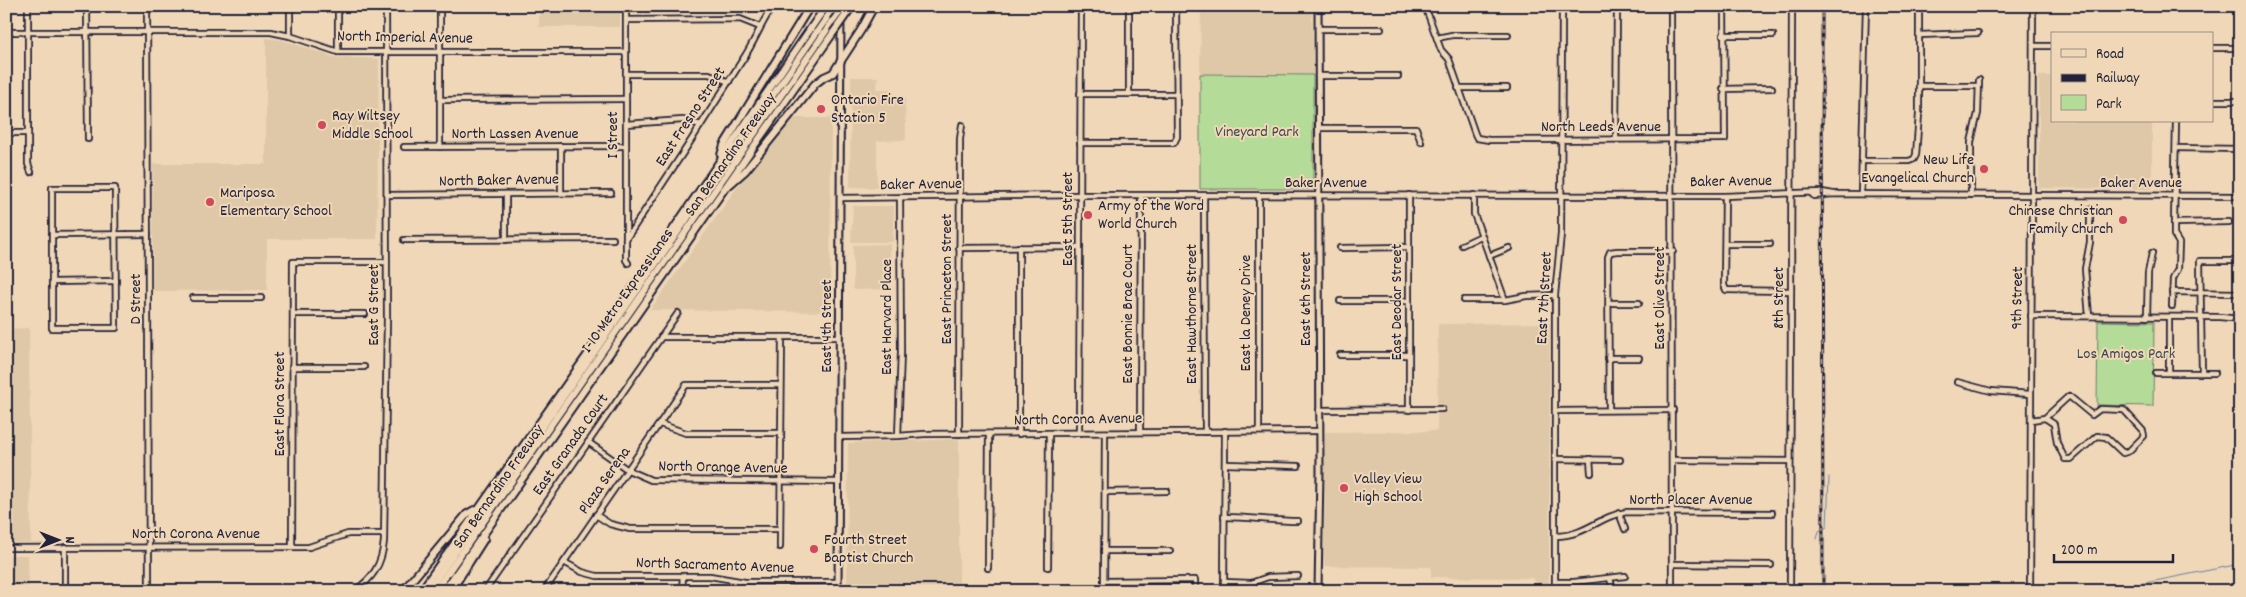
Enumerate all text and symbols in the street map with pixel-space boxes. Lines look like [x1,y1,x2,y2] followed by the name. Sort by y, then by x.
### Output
[337,25,473,51] street label: North Imperial Avenue
[2051,32,2214,122] legend
[2096,44,2124,66] text: Road
[650,62,732,171] street label: East Fresno Street
[2096,68,2140,90] text: Railway
[679,88,783,222] street label: San Bernardino Freeway
[831,89,904,130] place label: Ontario Fire Station 5
[2096,94,2122,116] text: Park
[815,103,827,115] marker: Ontario Fire Station 5
[332,105,413,146] place label: Ray Wiltsey Middle School
[602,111,625,159] street label: I Street
[1541,116,1661,139] street label: North Leeds Avenue
[316,119,328,131] marker: Ray Wiltsey Middle School
[1215,121,1299,144] park label: Vineyard Park
[451,123,579,146] street label: North Lassen Avenue
[1861,149,1974,190] place label: New Life Evangelical Church
[1978,163,1990,175] marker: New Life Evangelical Church
[439,168,559,194] street label: North Baker Avenue
[1690,170,1772,194] street label: Baker Avenue
[1057,172,1080,266] street label: East 5th Street
[1285,172,1367,195] street label: Baker Avenue
[2100,172,2182,195] street label: Baker Avenue
[880,173,962,197] street label: Baker Avenue
[220,182,332,223] place label: Mariposa Elementary School
[1098,195,1204,236] place label: Army of the Word World Church
[204,196,216,208] marker: Mariposa Elementary School
[2008,200,2113,241] place label: Chinese Christian Family Church
[1082,209,1094,221] marker: Army of the Word World Church
[936,213,959,345] street label: East Princeton Street
[2117,214,2129,226] marker: Chinese Christian Family Church
[576,224,680,358] street label: I-10 Metro ExpressLanes
[1386,243,1409,360] street label: East Deodar Street
[1117,244,1140,384] street label: East Bonnie Brae Court
[1181,244,1204,384] street label: East Hawthorne Street
[1649,246,1672,350] street label: East Olive Street
[1531,251,1559,345] street label: East 7th Street
[1295,252,1318,346] street label: East 6th Street
[1235,255,1258,371] street label: East la Deney Drive
[876,259,899,375] street label: East Harvard Place
[363,264,386,346] street label: East G Street
[2006,266,2030,330] street label: 9th Street
[1768,267,1791,329] street label: 8th Street
[125,274,148,324] street label: D Street
[816,279,839,373] street label: East 4th Street
[2077,343,2175,366] park label: Los Amigos Park
[269,351,292,457] street label: East Flora Street
[527,389,615,501] street label: East Granada Court
[1014,407,1142,433] street label: North Corona Avenue
[447,420,551,554] street label: San Bernardino Freeway
[573,442,637,519] street label: Plaza Serena
[658,455,788,481] street label: North Orange Avenue
[1354,468,1422,509] place label: Valley View High School
[1338,482,1350,494] marker: Valley View High School
[1629,489,1753,512] street label: North Placer Avenue
[32,514,82,564] north arrow
[132,523,260,546] street label: North Corona Avenue
[824,529,913,570] place label: Fourth Street Baptist Church
[2054,532,2172,564] scale bar
[59,537,79,544] text: N
[2061,540,2098,562] text: 200 m
[808,543,820,555] marker: Fourth Street Baptist Church
[636,552,794,580] street label: North Sacramento Avenue

